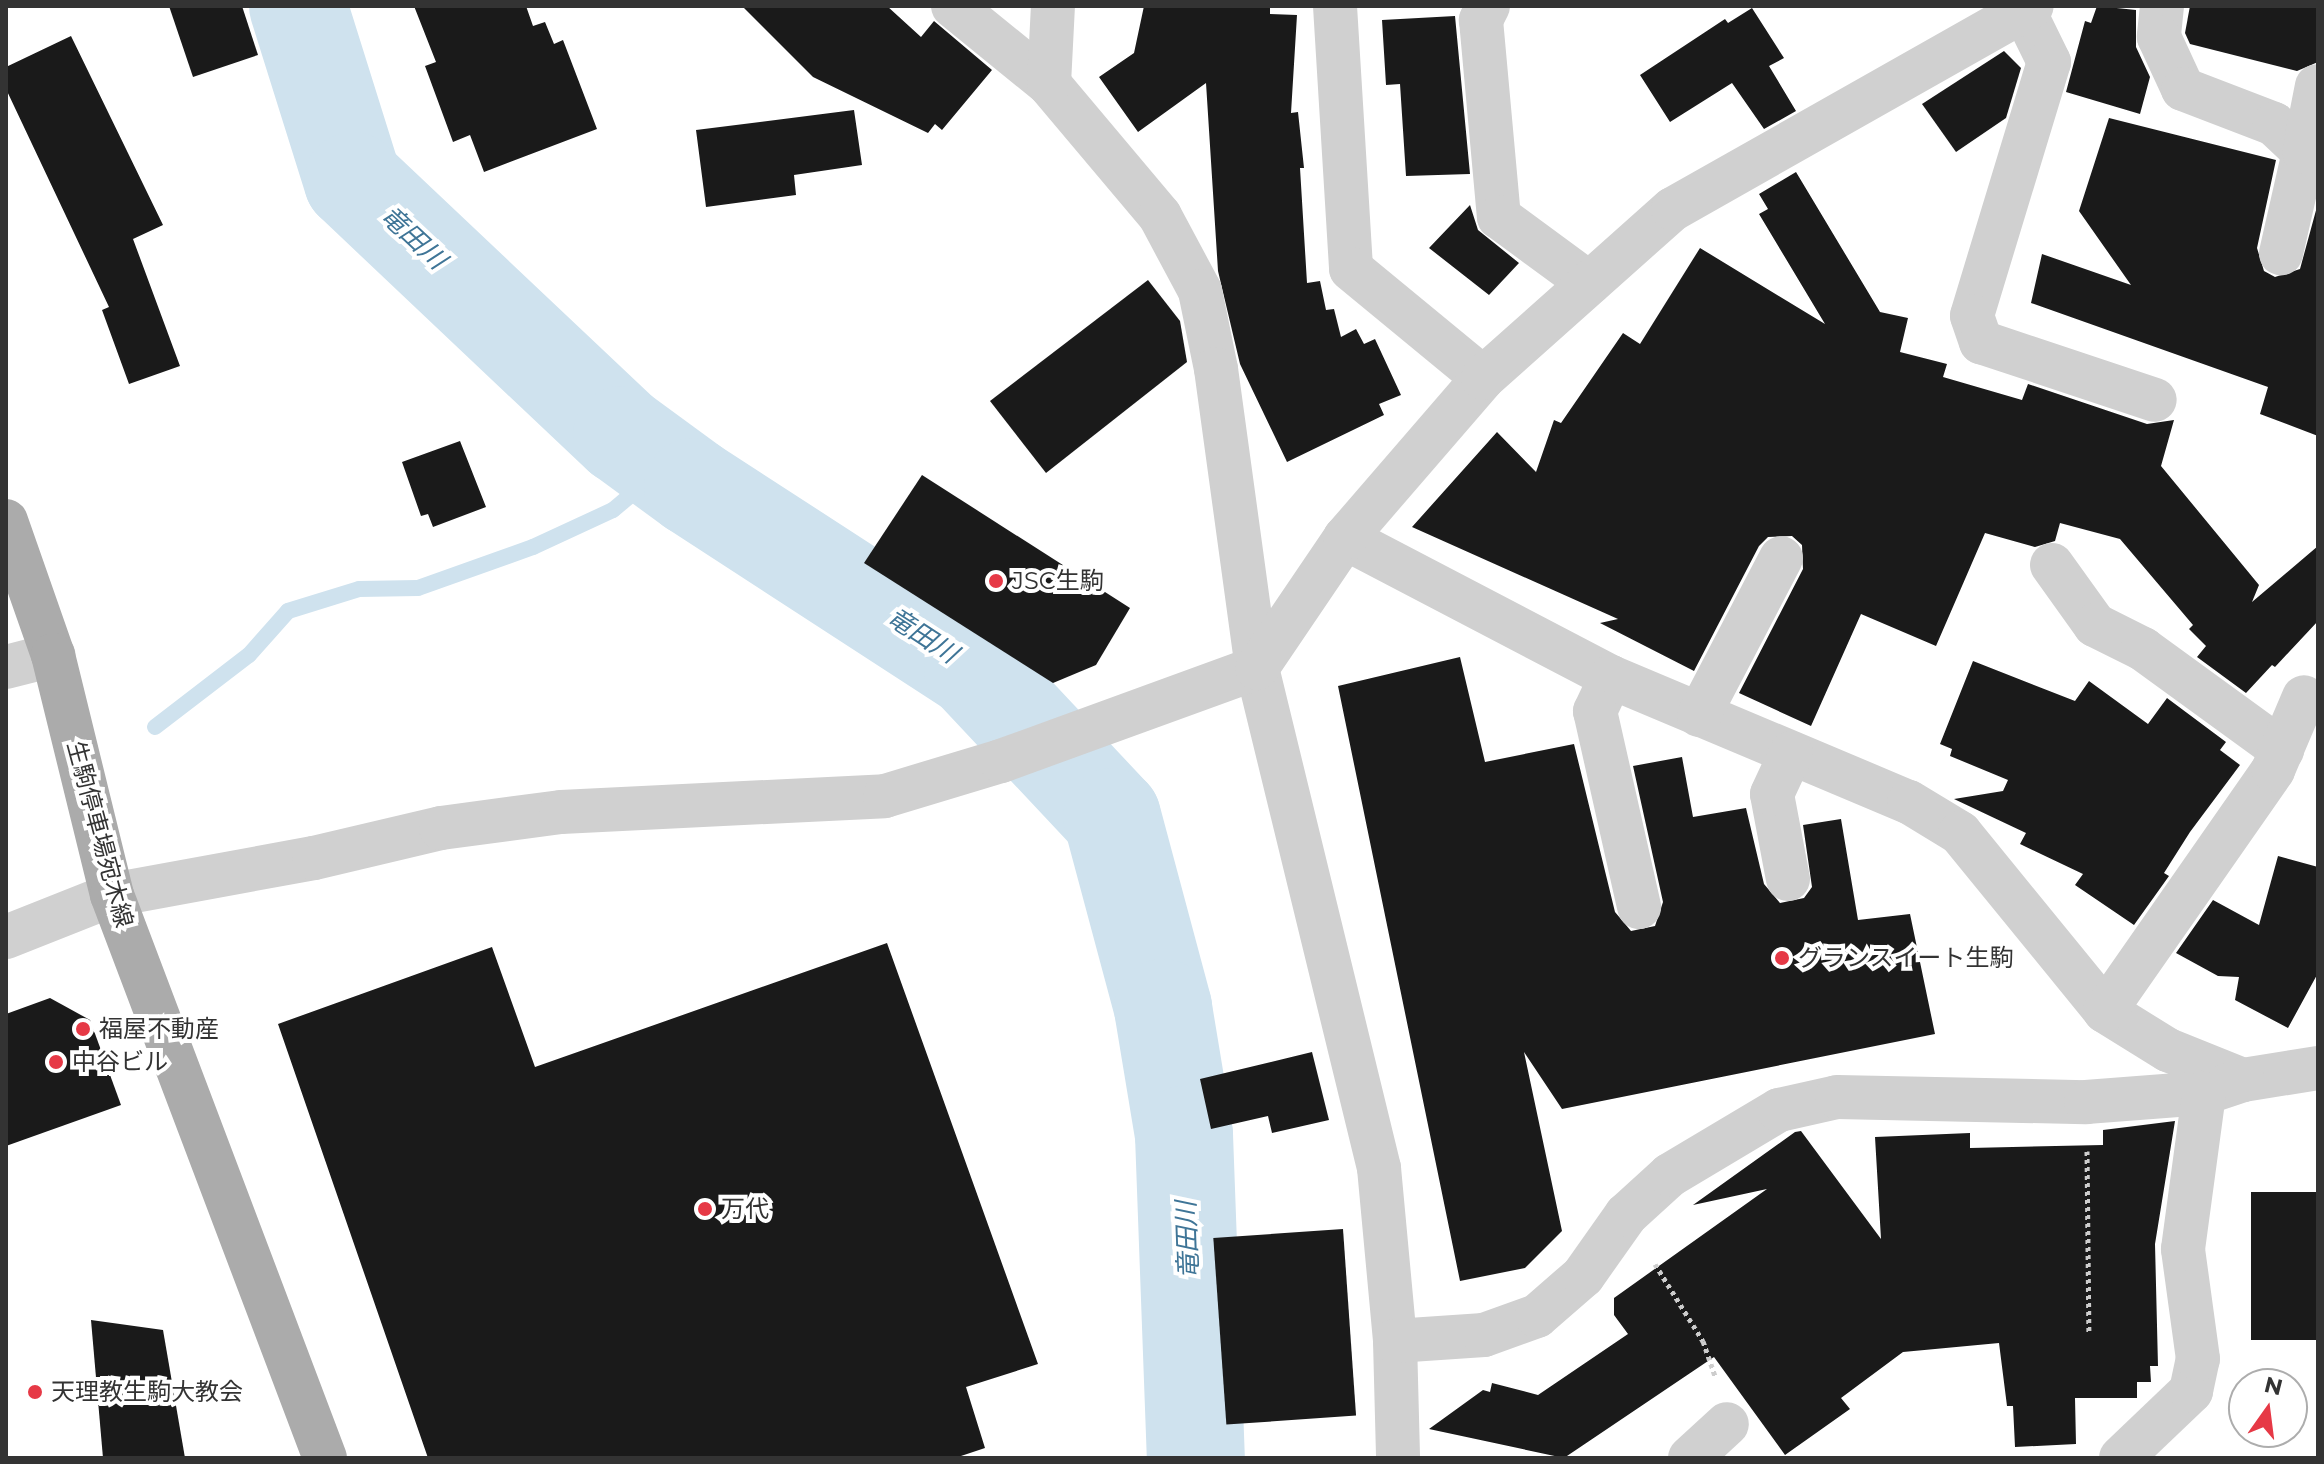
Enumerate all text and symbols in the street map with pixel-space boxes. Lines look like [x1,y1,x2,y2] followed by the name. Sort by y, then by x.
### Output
[374,200,452,276] water label: 竜田川
[1012,567,1104,595] place label: JSC生駒
[987,572,1005,590] marker: JSC生駒
[881,602,963,670] water label: 竜田川
[61,738,139,930] street label: 生駒停車場宛木線
[1798,944,2014,972] place label: グランスイート生駒
[1773,949,1791,967] marker: グランスイート生駒
[99,1015,219,1043] place label: 福屋不動産
[74,1020,92,1038] marker: 福屋不動産
[72,1048,168,1076] place label: 中谷ビル
[47,1053,65,1071] marker: 中谷ビル
[721,1195,769,1223] place label: 万代
[696,1200,714,1218] marker: 万代
[1171,1200,1205,1280] water label: 竜田川
[2228,1368,2308,1448] north arrow
[2262,1371,2285,1401] text: N
[51,1378,243,1406] place label: 天理教生駒大教会
[26,1383,44,1401] marker: 天理教生駒大教会

